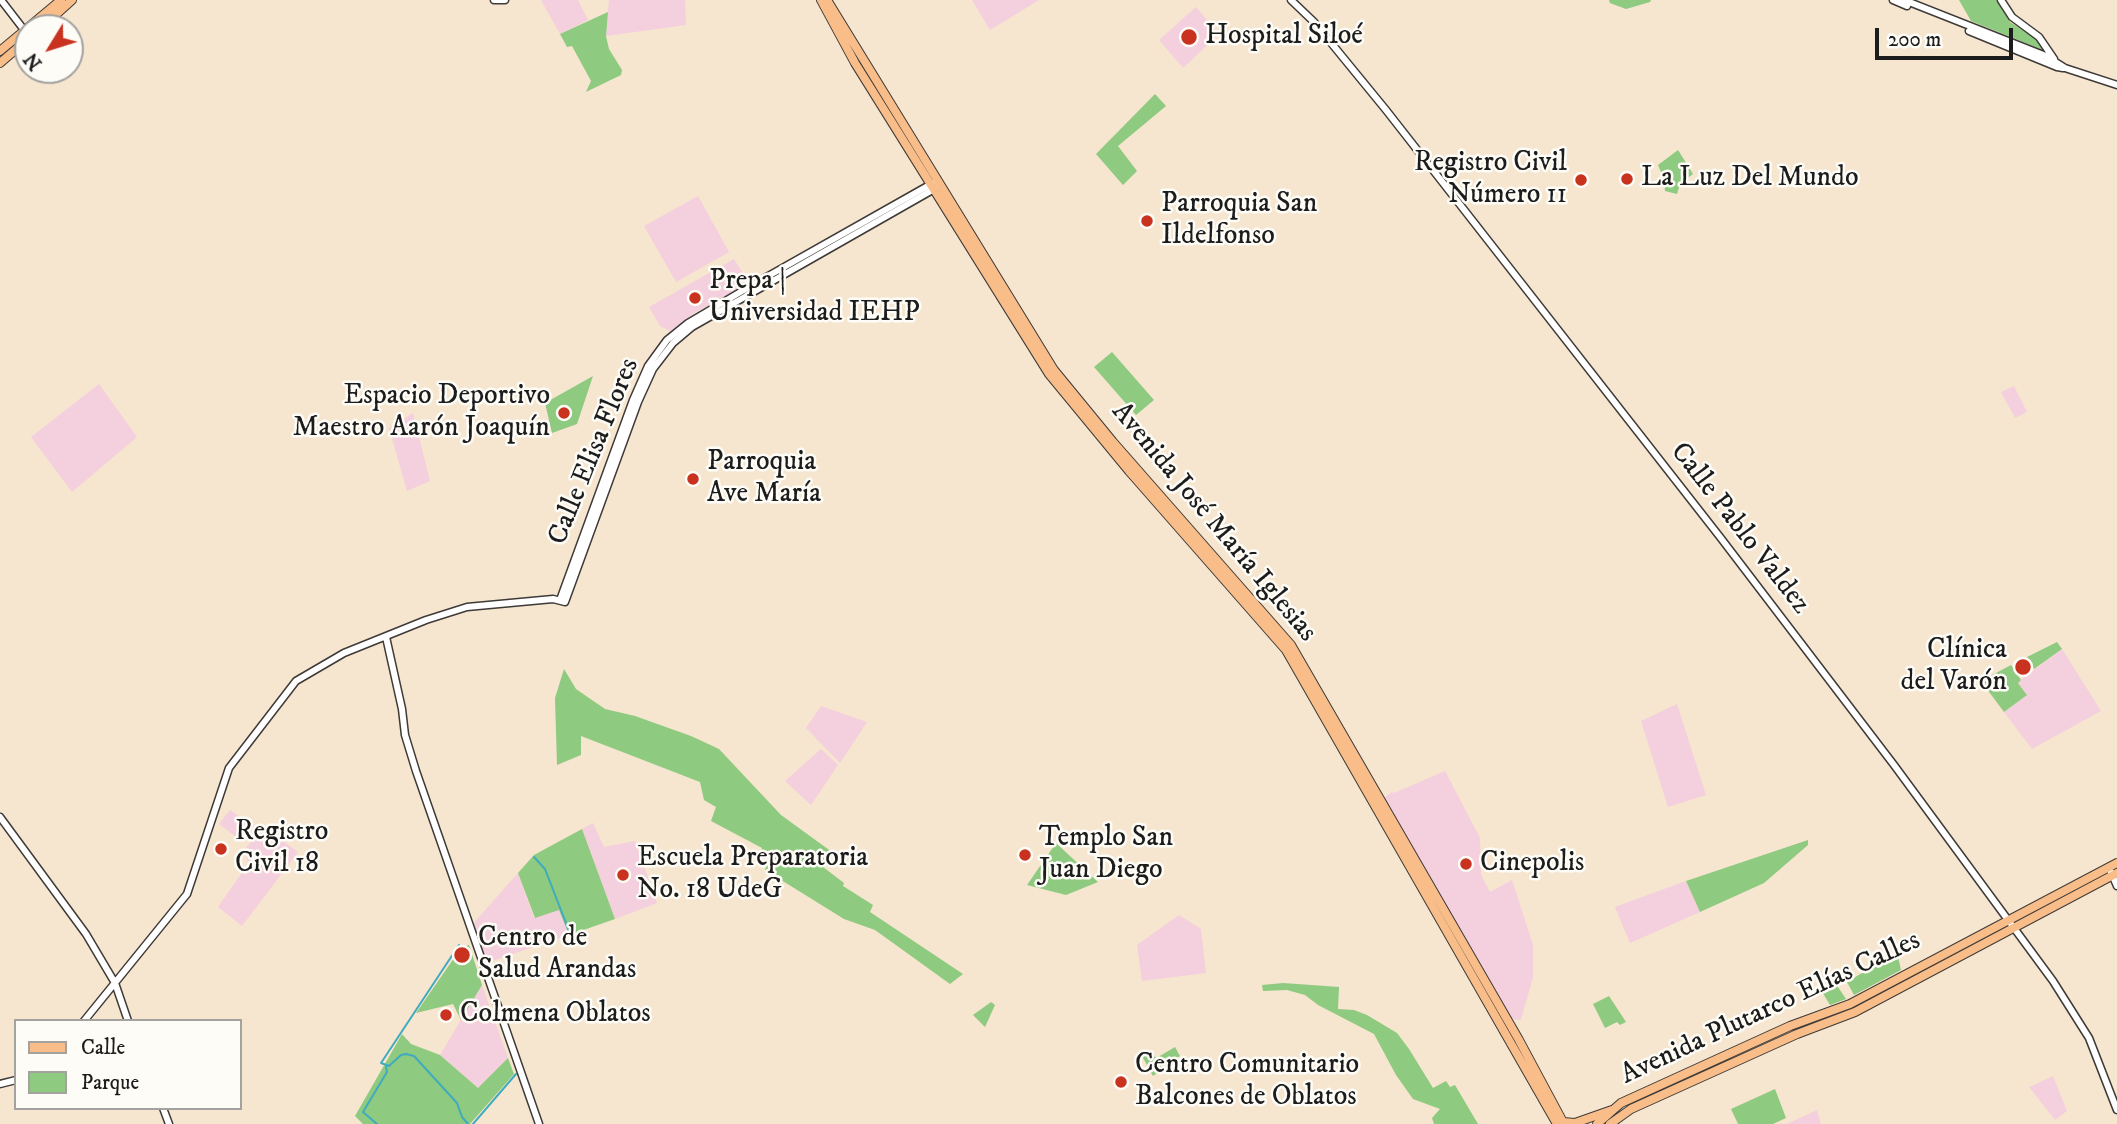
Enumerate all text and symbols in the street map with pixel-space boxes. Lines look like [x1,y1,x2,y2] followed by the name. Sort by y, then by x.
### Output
[14,14,84,84] north arrow
[1879,14,2017,58] scale bar
[1205,20,1363,54] place label: Hospital Siloé
[1179,27,1199,47] marker: Hospital Siloé
[1888,27,1941,53] text: 200 m
[20,48,48,74] text: N
[1414,147,1567,213] place label: Registro Civil Número 11
[1641,162,1859,196] place label: La Luz Del Mundo
[1619,171,1635,187] marker: La Luz Del Mundo
[1573,172,1589,188] marker: Registro Civil Número 11
[1161,188,1317,254] place label: Parroquia San Ildelfonso
[1139,213,1155,229] marker: Parroquia San Ildelfonso
[709,265,920,331] place label: Prepa | Universidad IEHP
[687,290,703,306] marker: Prepa | Universidad IEHP
[542,354,648,550] street label: Calle Elisa Flores
[293,380,550,446] place label: Espacio Deportivo Maestro Aarón Joaquín
[1103,397,1323,649] street label: Avenida José María Iglesias
[556,405,572,421] marker: Espacio Deportivo Maestro Aarón Joaquín
[1662,437,1816,621] street label: Calle Pablo Valdez
[707,446,821,512] place label: Parroquia Ave María
[685,471,701,487] marker: Parroquia Ave María
[1900,634,2007,700] place label: Clínica del Varón
[2013,657,2033,677] marker: Clínica del Varón
[235,816,328,882] place label: Registro Civil 18
[1039,822,1173,888] place label: Templo San Juan Diego
[213,841,229,857] marker: Registro Civil 18
[637,842,868,908] place label: Escuela Preparatoria No. 18 UdeG
[1017,847,1033,863] marker: Templo San Juan Diego
[1480,847,1584,881] place label: Cinepolis
[1458,856,1474,872] marker: Cinepolis
[615,867,631,883] marker: Escuela Preparatoria No. 18 UdeG
[478,922,636,988] place label: Centro de Salud Arandas
[1616,925,1926,1093] street label: Avenida Plutarco Elías Calles
[452,945,472,965] marker: Centro de Salud Arandas
[460,998,651,1032] place label: Colmena Oblatos
[438,1007,454,1023] marker: Colmena Oblatos
[14,1019,242,1110] legend
[81,1035,125,1061] text: Calle
[1135,1049,1359,1115] place label: Centro Comunitario Balcones de Oblatos
[81,1070,139,1096] text: Parque
[1113,1074,1129,1090] marker: Centro Comunitario Balcones de Oblatos

